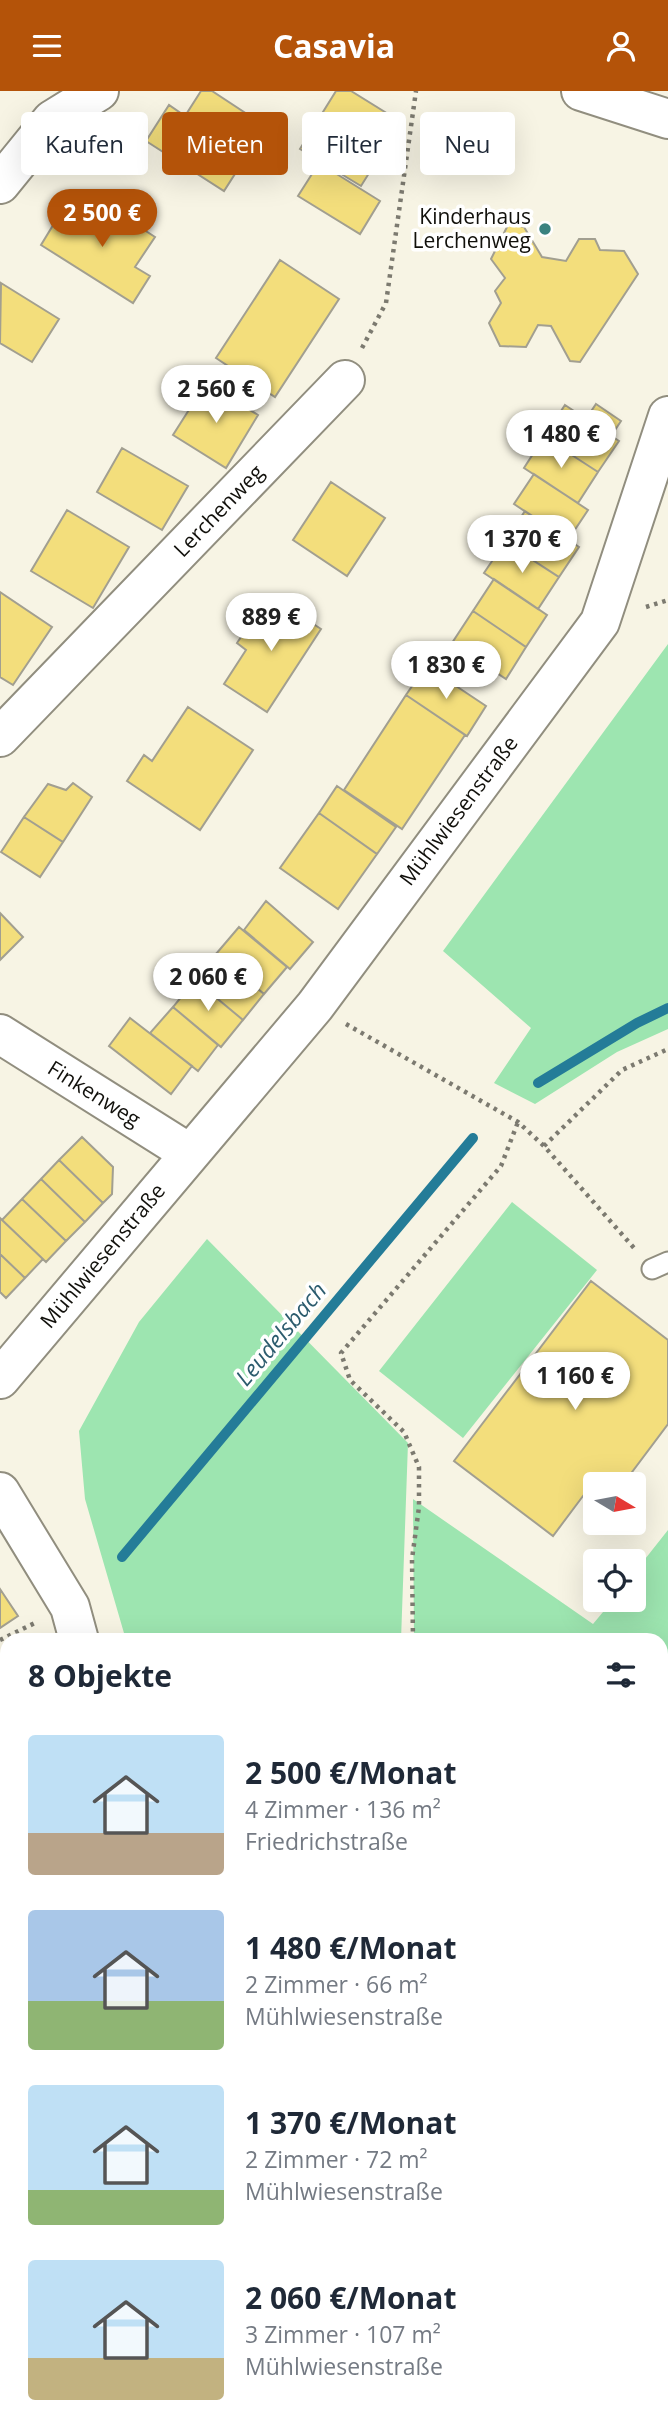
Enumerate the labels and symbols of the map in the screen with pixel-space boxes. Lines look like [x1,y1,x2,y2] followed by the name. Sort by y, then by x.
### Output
[37,190,167,249] pin: 2 500 €
[413,202,531,254] place label: Kinderhaus Lerchenweg
[537,221,553,237] marker: Kinderhaus Lerchenweg
[151,365,281,425] pin: 2 560 €
[496,411,626,470] pin: 1 480 €
[167,458,269,563] street label: Lerchenweg
[457,515,587,575] pin: 1 370 €
[222,594,320,653] pin: 889 €
[381,641,511,701] pin: 1 830 €
[393,730,524,891] street label: Mühlwiesenstraße
[143,953,273,1013] pin: 2 060 €
[43,1054,146,1133] street label: Finkenweg
[33,1177,171,1334] street label: Mühlwiesenstraße
[227,1275,333,1392] water label: Leudelsbach
[510,1353,640,1412] pin: 1 160 €
[583,1472,646,1535] north arrow

